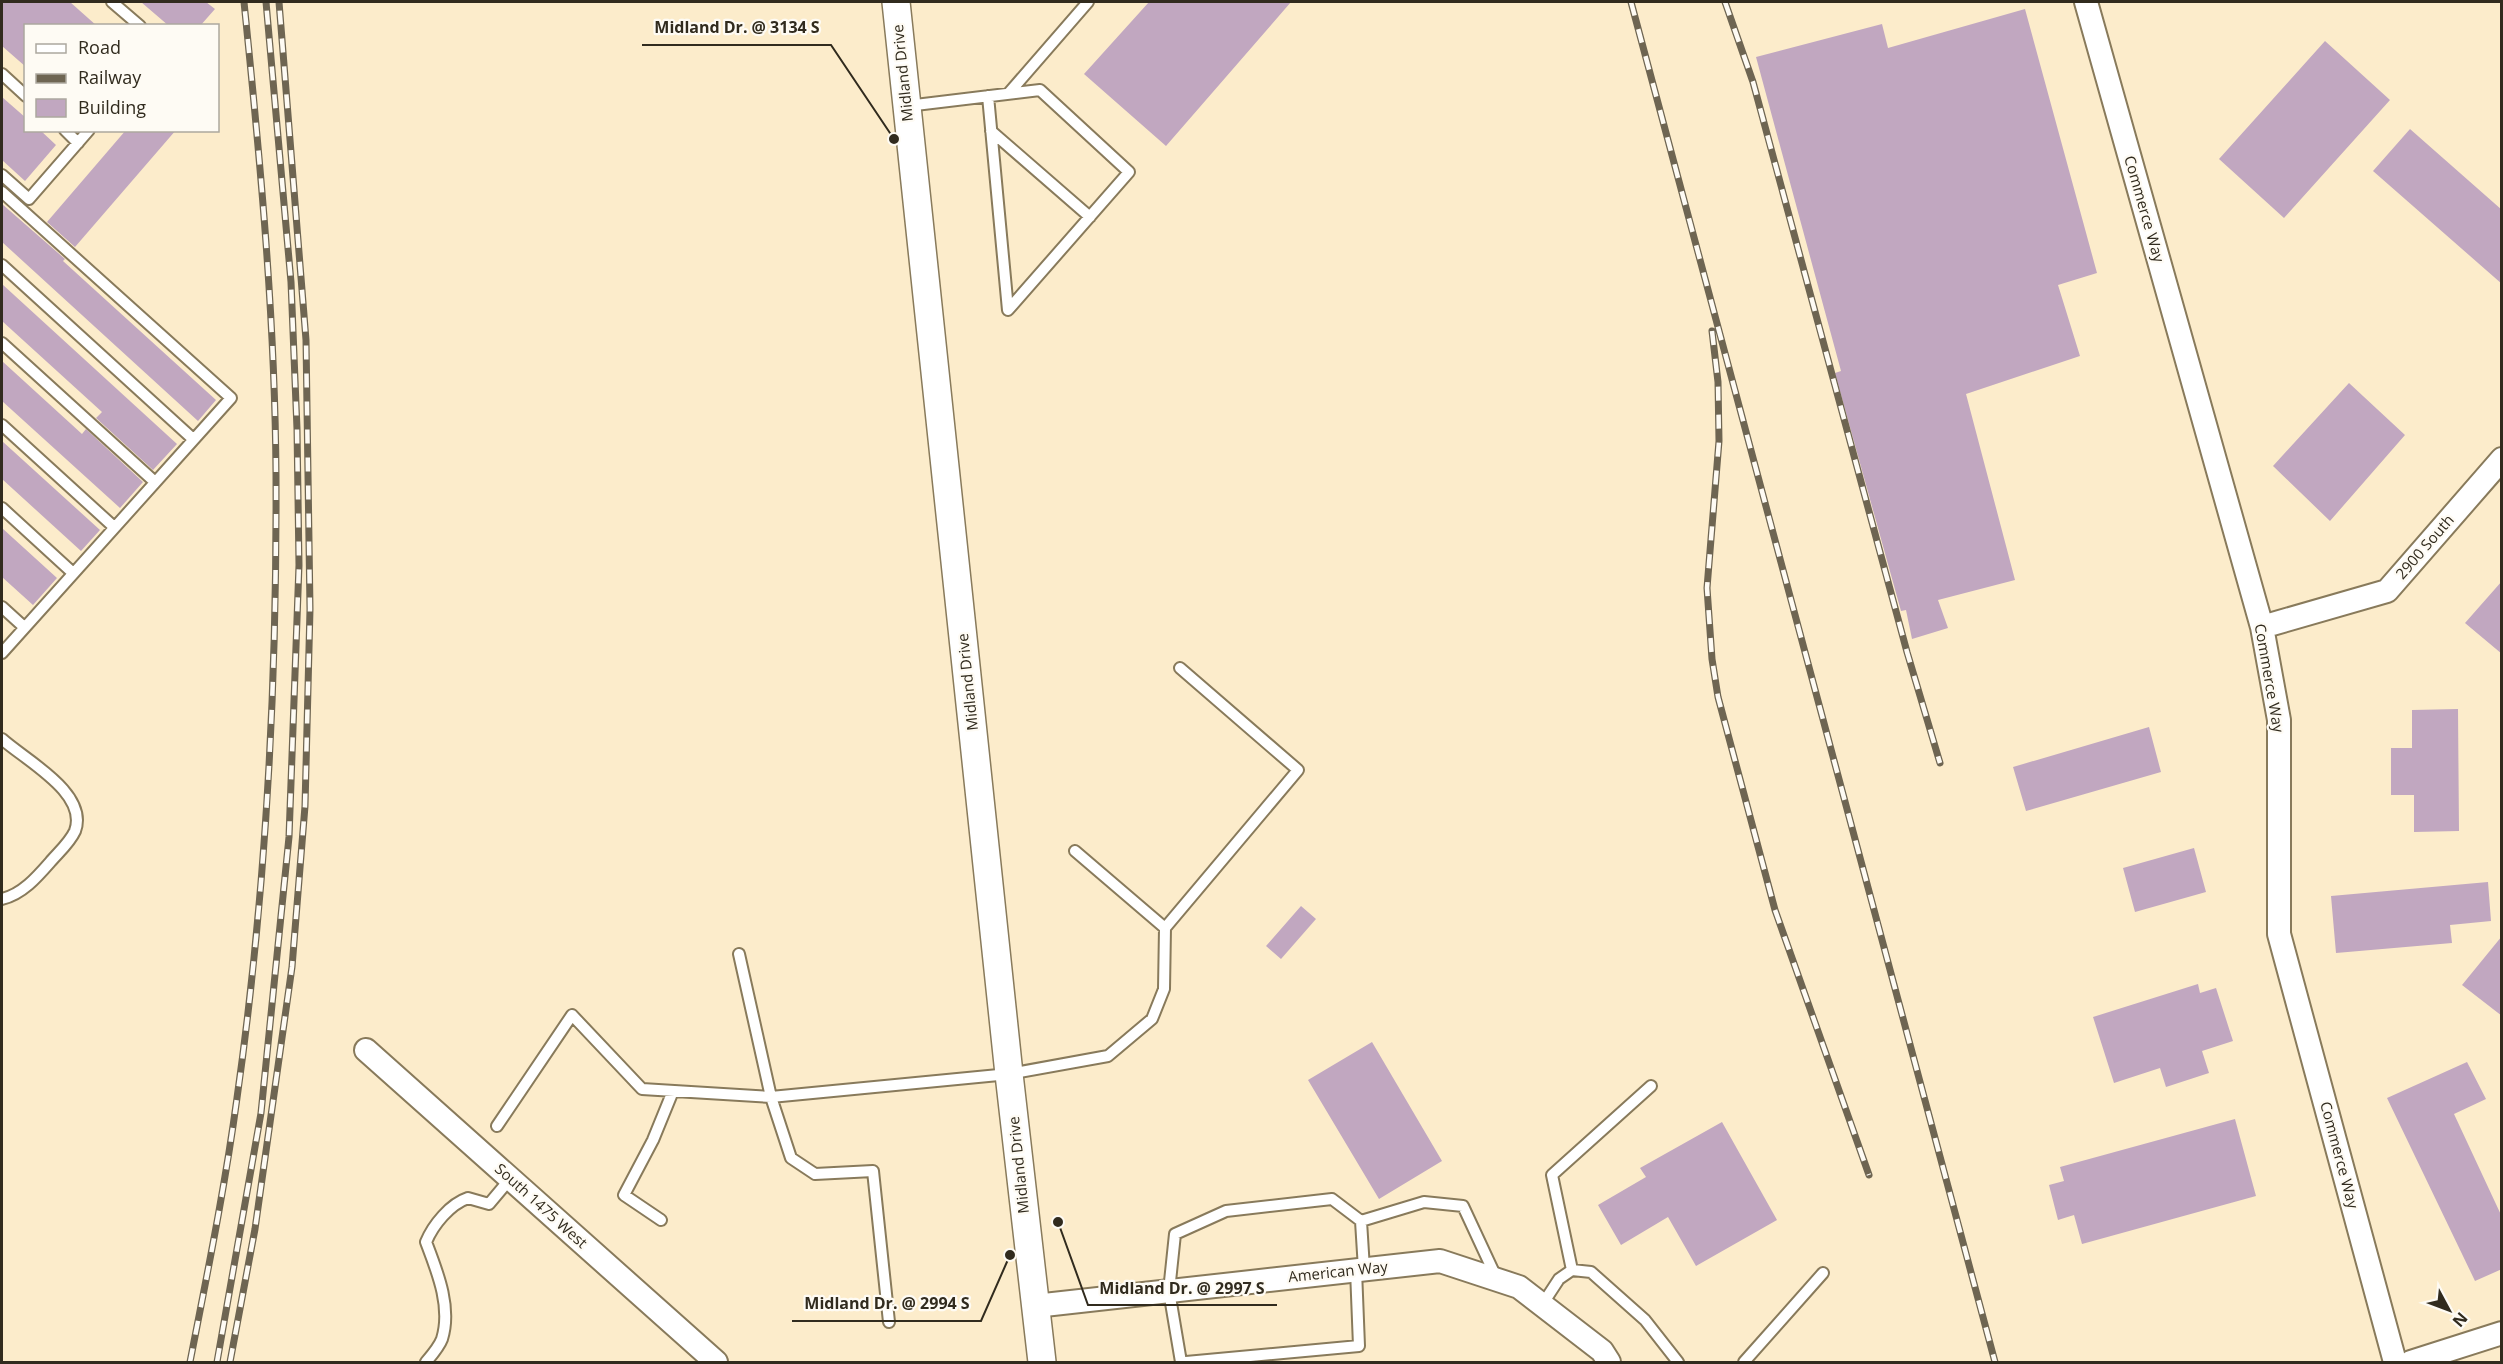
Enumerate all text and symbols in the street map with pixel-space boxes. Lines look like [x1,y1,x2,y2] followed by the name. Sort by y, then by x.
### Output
[642,11,831,45] callout: Midland Dr. @ 3134 S
[654,16,820,38] text: Midland Dr. @ 3134 S
[24,24,219,132] legend
[887,24,917,123] street label: Midland Drive
[78,35,121,59] text: Road
[78,65,142,89] text: Railway
[78,95,146,119] text: Building
[2120,153,2170,265] street label: Commerce Way
[2391,510,2458,583] street label: 2900 South
[2251,622,2289,734] street label: Commerce Way
[952,633,982,732] street label: Midland Drive
[2316,1099,2364,1211] street label: Commerce Way
[1003,1116,1033,1215] street label: Midland Drive
[491,1158,592,1252] street label: South 1475 West
[1287,1256,1389,1286] street label: American Way
[1088,1271,1277,1305] callout: Midland Dr. @ 2997 S
[1099,1277,1265,1299] text: Midland Dr. @ 2997 S
[2419,1280,2479,1340] north arrow
[792,1287,981,1321] callout: Midland Dr. @ 2994 S
[804,1292,970,1314] text: Midland Dr. @ 2994 S
[2448,1308,2473,1332] text: N

